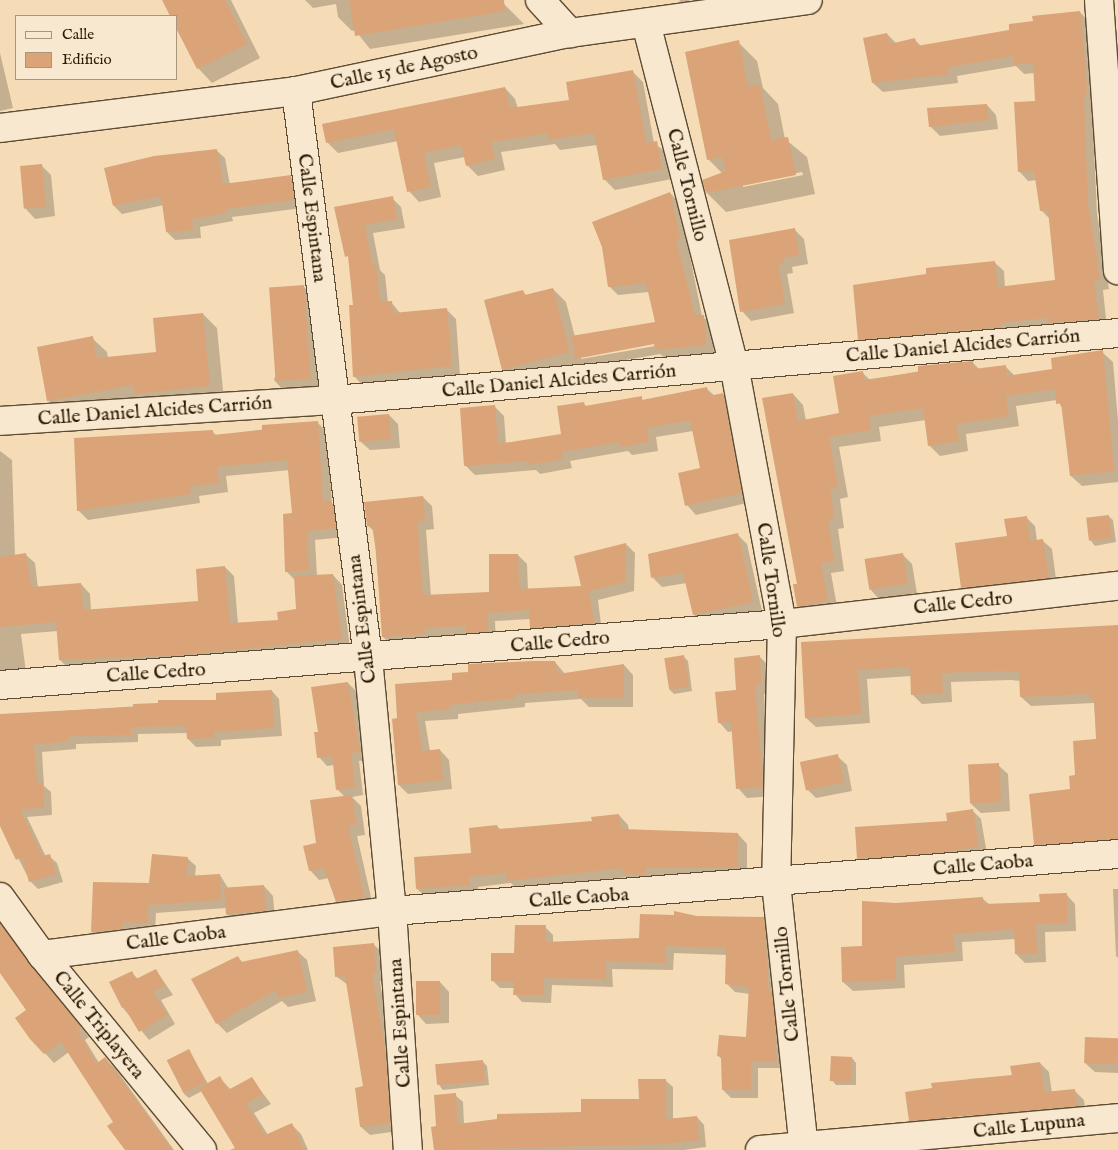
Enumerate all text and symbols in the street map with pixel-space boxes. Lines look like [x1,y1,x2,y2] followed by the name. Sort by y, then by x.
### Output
[15,15,178,80] legend
[62,25,94,44] text: Calle
[328,41,480,95] street label: Calle 15 de Agosto
[62,50,112,69] text: Edificio
[661,126,713,244] street label: Calle Tornillo
[292,152,332,284] street label: Calle Espintana
[845,324,1081,368] street label: Calle Daniel Alcides Carrión
[441,359,677,403] street label: Calle Daniel Alcides Carrión
[37,391,273,431] street label: Calle Daniel Alcides Carrión
[751,521,791,639] street label: Calle Tornillo
[342,553,382,685] street label: Calle Espintana
[912,586,1014,620] street label: Calle Cedro
[509,626,611,658] street label: Calle Cedro
[105,658,207,688] street label: Calle Cedro
[932,849,1034,881] street label: Calle Caoba
[528,883,630,913] street label: Calle Caoba
[125,920,227,956] street label: Calle Caoba
[769,925,805,1043] street label: Calle Tornillo
[384,957,416,1089] street label: Calle Espintana
[48,966,150,1084] street label: Calle Triplayera
[972,1108,1086,1144] street label: Calle Lupuna

